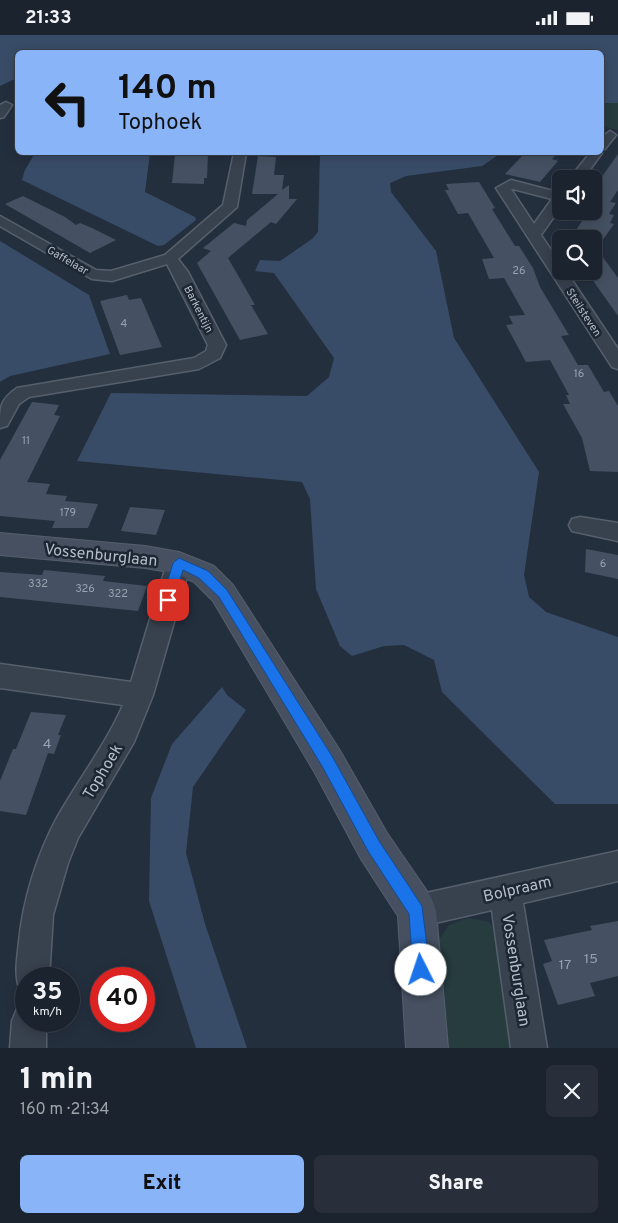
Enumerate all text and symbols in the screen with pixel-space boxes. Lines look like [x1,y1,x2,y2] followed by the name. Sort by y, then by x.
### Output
[25,6,72,30] text: 21:33
[118,67,217,111] text: 140 m
[35,70,100,135] icon: left
[118,110,202,137] text: Tophoek
[552,170,602,280] map controls
[552,170,602,220] button: sound
[552,230,602,280] button: search
[44,243,91,279] street label: Gaffelaar
[512,264,526,278] house number: 26
[180,284,216,335] street label: Barkentijn
[562,286,604,339] street label: Steilsteven
[121,317,128,331] house number: 4
[574,367,584,381] house number: 16
[22,434,30,448] house number: 11
[60,506,76,520] house number: 179
[43,540,158,572] street label: Vossenburglaan
[600,557,606,571] house number: 6
[28,577,48,591] house number: 332
[147,579,189,621] pin
[75,582,95,596] house number: 326
[154,586,182,614] icon: arrive
[108,587,128,601] house number: 322
[43,736,51,753] house number: 4
[79,741,128,803] street label: Tophoek
[481,872,553,907] street label: Bolpraam
[496,913,534,1028] street label: Vossenburglaan
[394,943,446,995] position arrow
[584,951,598,968] house number: 15
[559,957,571,974] house number: 17
[90,967,155,1032] speed limit sign: 40
[32,977,63,1009] text: 35
[33,1004,62,1020] text: km/h
[20,1062,93,1099] text: 1 min
[546,1065,598,1117] button: close
[20,1100,110,1120] text: 160 m · 21:34
[20,1155,304,1213] button: Exit
[314,1155,598,1213] button: Share

